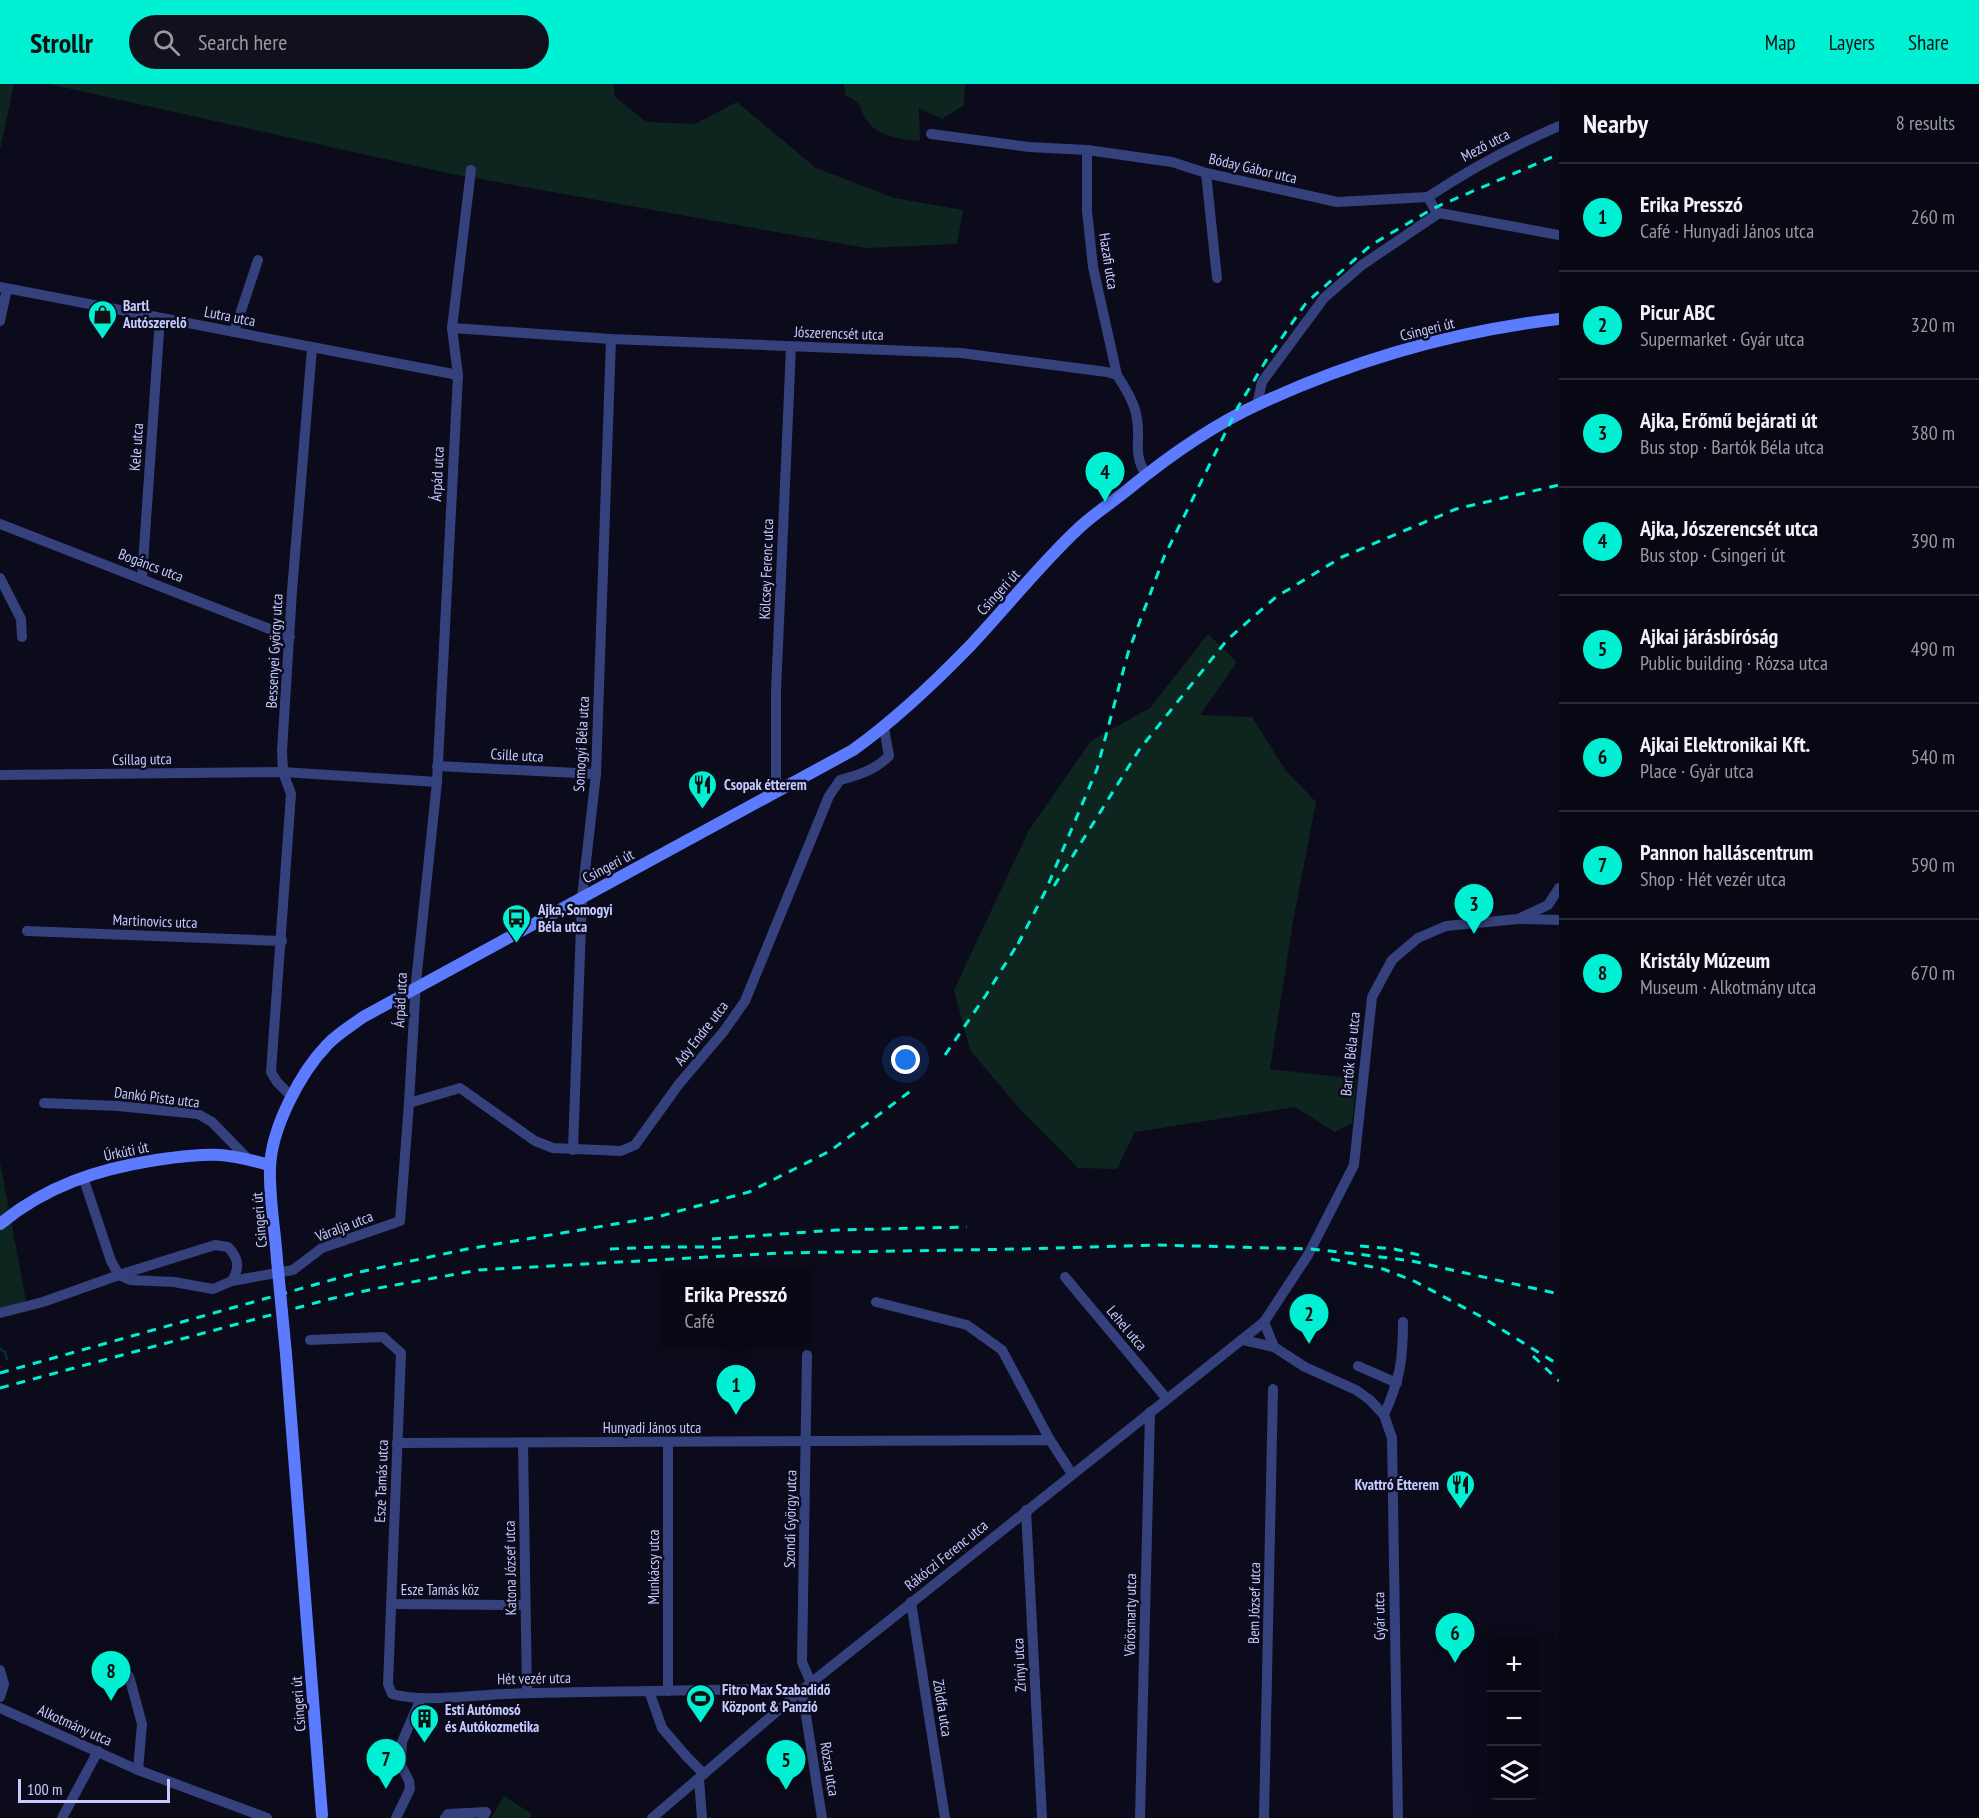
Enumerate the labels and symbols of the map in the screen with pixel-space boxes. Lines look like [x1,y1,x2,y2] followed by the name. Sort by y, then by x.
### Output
[1457,124,1513,166] street label: Mező utca
[1207,149,1299,187] street label: Bóday Gábor utca
[1095,231,1123,291] street label: Hazafi utca
[122,296,187,332] place label: Bartl Autószerelő
[86,298,118,340] shop icon: Bartl Autószerelő
[203,302,257,330] street label: Lutra utca
[1398,313,1456,345] street label: Csingeri út
[793,322,884,344] street label: Jószerencsét utca
[125,423,147,471] street label: Kele utca
[426,446,448,502] street label: Árpád utca
[1086,452,1124,502] pin: 4
[755,518,777,620] street label: Kölcsey Ferenc utca
[116,544,186,586] street label: Bogáncs utca
[972,565,1024,619] street label: Csingeri út
[262,593,286,709] street label: Bessenyei György utca
[569,696,593,792] street label: Somogyi Béla utca
[490,744,544,766] street label: Csille utca
[112,749,172,769] street label: Csillag utca
[687,768,719,810] restaurant icon: Csopak étterem
[724,775,807,794] place label: Csopak étterem
[579,845,637,887] street label: Csingeri út
[1454,884,1494,934] pin: 3
[537,900,613,936] place label: Ajka, Somogyi Béla utca
[501,902,533,944] bus stop icon: Ajka, Somogyi Béla utca
[112,910,198,932] street label: Martinovics utca
[389,972,411,1028] street label: Árpád utca
[670,997,732,1069] street label: Ady Endre utca
[1336,1011,1364,1097] street label: Bartók Béla utca
[891,1045,920,1074] your location
[113,1082,201,1112] street label: Dankó Pista utca
[102,1137,150,1165] street label: Úrkúti út
[247,1192,271,1248] street label: Csingeri út
[312,1206,375,1246] street label: Váralja utca
[1290,1294,1328,1344] pin: 2
[1103,1302,1151,1354] street label: Lehel utca
[716,1366,756,1415] pin: 1
[603,1418,701,1437] street label: Hunyadi János utca
[370,1439,392,1523] street label: Esze Tamás utca
[1444,1468,1476,1510] restaurant icon: Kvattró Étterem
[780,1470,800,1568] street label: Szondi György utca
[1355,1475,1439,1494] place label: Kvattró Étterem
[900,1516,992,1594] street label: Rákóczi Ferenc utca
[500,1520,520,1616] street label: Katona József utca
[644,1529,663,1605] street label: Munkácsy utca
[1244,1562,1264,1644] street label: Bem József utca
[1120,1573,1140,1658] street label: Vörösmarty utca
[401,1580,479,1599] street label: Esze Tamás köz
[1369,1592,1389,1640] street label: Gyár utca
[1436,1614,1474,1663] pin: 6
[1008,1637,1030,1693] street label: Zrínyi utca
[92,1652,130,1701] pin: 8
[497,1668,571,1688] street label: Hét vezér utca
[287,1676,309,1732] street label: Csingeri út
[929,1678,957,1738] street label: Zöldfa utca
[722,1680,831,1716] place label: Fitro Max Szabadidő Központ & Panzió
[685,1682,717,1724] sports icon: Fitro Max Szabadidő Központ & Panzió
[35,1700,115,1750] street label: Alkotmány utca
[445,1700,539,1736] place label: Esti Autómosó és Autókozmetika
[408,1702,440,1744] building icon: Esti Autómosó és Autókozmetika
[366,1740,406,1789] pin: 7
[766,1740,806,1790] pin: 5
[816,1741,844,1797] street label: Rózsa utca
[18,1776,170,1804] scale bar

